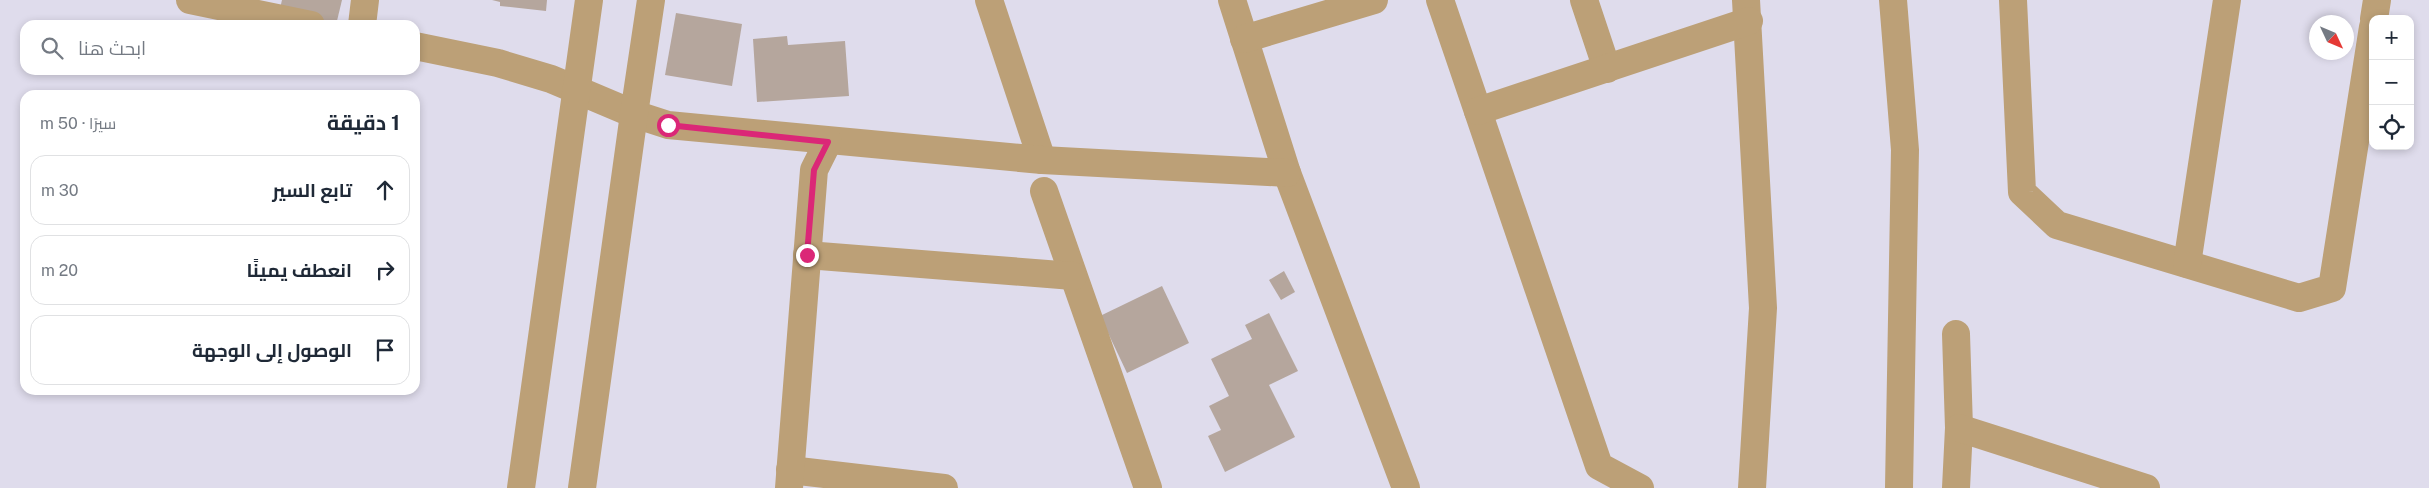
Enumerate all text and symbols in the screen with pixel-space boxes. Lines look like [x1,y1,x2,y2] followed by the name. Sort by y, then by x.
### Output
[2309,15,2354,60] north arrow
[2369,15,2414,150] map controls
[2369,15,2414,60] button: +
[20,20,420,75] search box
[38,34,66,62] icon: search
[78,37,146,59] text: ابحث هنا
[2369,60,2414,105] button: −
[2369,105,2414,150] button: locate
[327,110,400,135] text: 1 دقيقة
[40,114,116,133] text: سيرًا · 50 m
[657,114,680,137] route start
[371,176,399,204] icon: ahead
[272,179,352,201] text: تابع السير
[41,181,79,200] text: 30 m
[796,244,819,267] route end
[371,256,399,284] icon: right
[246,259,352,281] text: انعطف يمينًا
[41,261,78,280] text: 20 m
[371,336,399,364] icon: arrive
[192,339,352,361] text: الوصول إلى الوجهة

